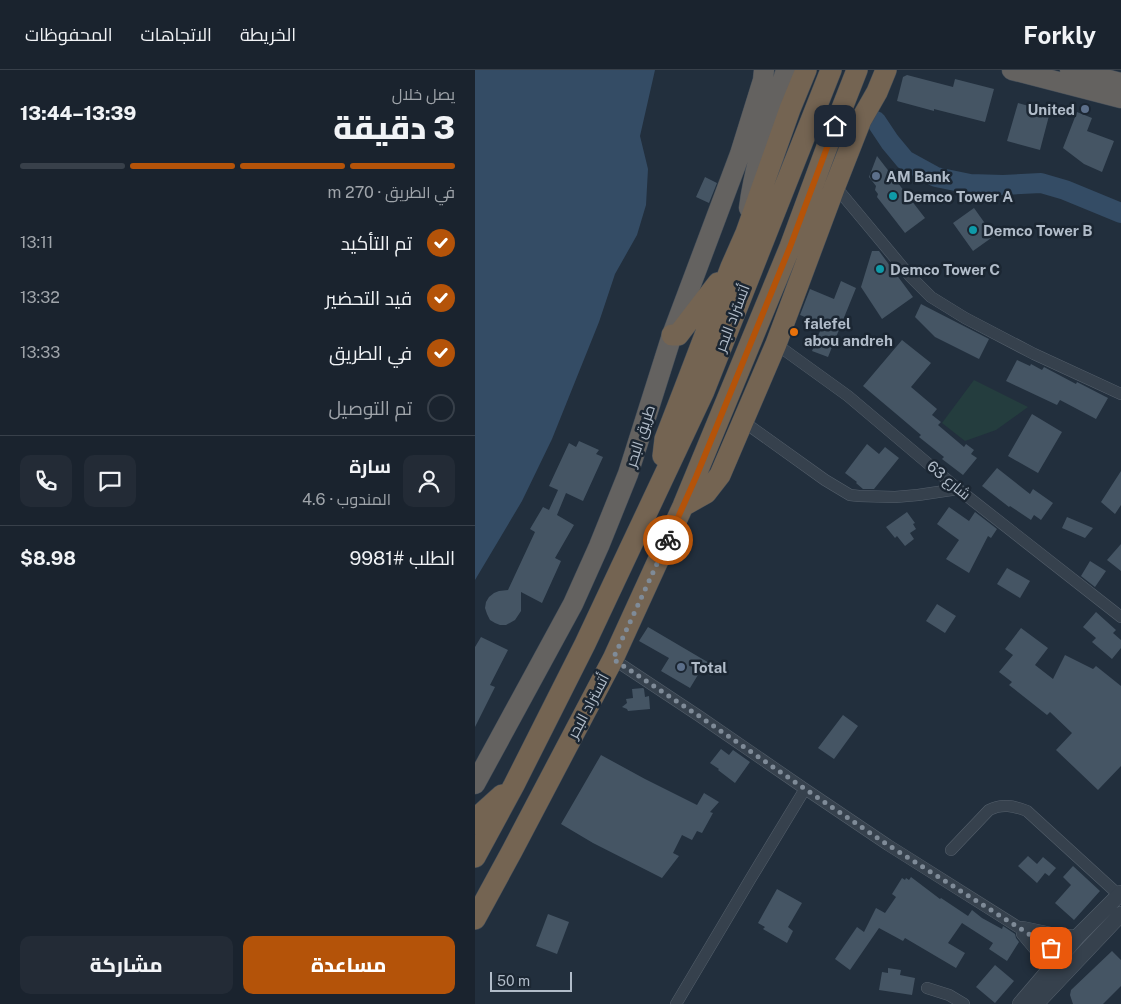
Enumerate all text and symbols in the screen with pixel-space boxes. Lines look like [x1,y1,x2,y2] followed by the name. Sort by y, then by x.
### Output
[1023,21,1096,49] text: Forkly
[25,24,113,45] text: المحفوظات
[141,24,212,45] text: الاتجاهات
[240,24,296,45] text: الخريطة
[392,85,455,104] text: يصل خلال
[1027,101,1075,118] place label: United
[20,102,136,124] text: 13:39–13:44
[1079,103,1091,115] marker: United
[814,105,856,147] pin
[333,109,455,146] text: 3 دقيقة
[821,112,849,140] icon: home
[886,168,951,185] place label: AM Bank
[870,170,882,182] marker: AM Bank
[327,183,455,202] text: في الطريق · 270 m
[903,188,1013,205] place label: Demco Tower A
[887,190,899,202] marker: Demco Tower A
[983,222,1093,239] place label: Demco Tower B
[967,224,979,236] marker: Demco Tower B
[427,229,455,257] icon: check
[341,232,412,254] text: تم التأكيد
[20,233,53,252] text: 13:11
[890,261,1000,278] place label: Demco Tower C
[874,263,886,275] marker: Demco Tower C
[710,282,754,355] street label: أتستراد البحر
[427,284,455,312] icon: check
[325,287,412,309] text: قيد التحضير
[20,288,60,307] text: 13:32
[804,315,893,349] place label: falefel abou andreh
[788,326,800,338] marker: falefel abou andreh
[427,339,455,367] icon: check
[329,342,412,364] text: في الطريق
[20,343,60,362] text: 13:33
[328,397,412,419] text: تم التوصيل
[622,403,660,471] street label: طريق البحر
[20,455,72,507] button: phone
[84,455,136,507] button: chat
[349,455,391,477] text: سارة
[403,455,455,507] button: person
[922,457,974,505] street label: شارع 63
[302,490,391,509] text: المندوب · 4.6
[643,515,693,565] courier
[654,526,682,554] icon: bike
[20,547,76,569] text: $8.98
[349,547,455,569] text: الطلب #9981
[691,659,727,676] place label: Total
[675,661,687,673] marker: Total
[563,670,613,743] street label: أتستراد البحر
[1030,927,1072,969] pin
[1037,934,1065,962] icon: bag
[20,936,233,994] button: مشاركة
[243,936,455,994] button: مساعدة
[490,969,573,992] scale bar
[497,973,530,989] text: 50 m

